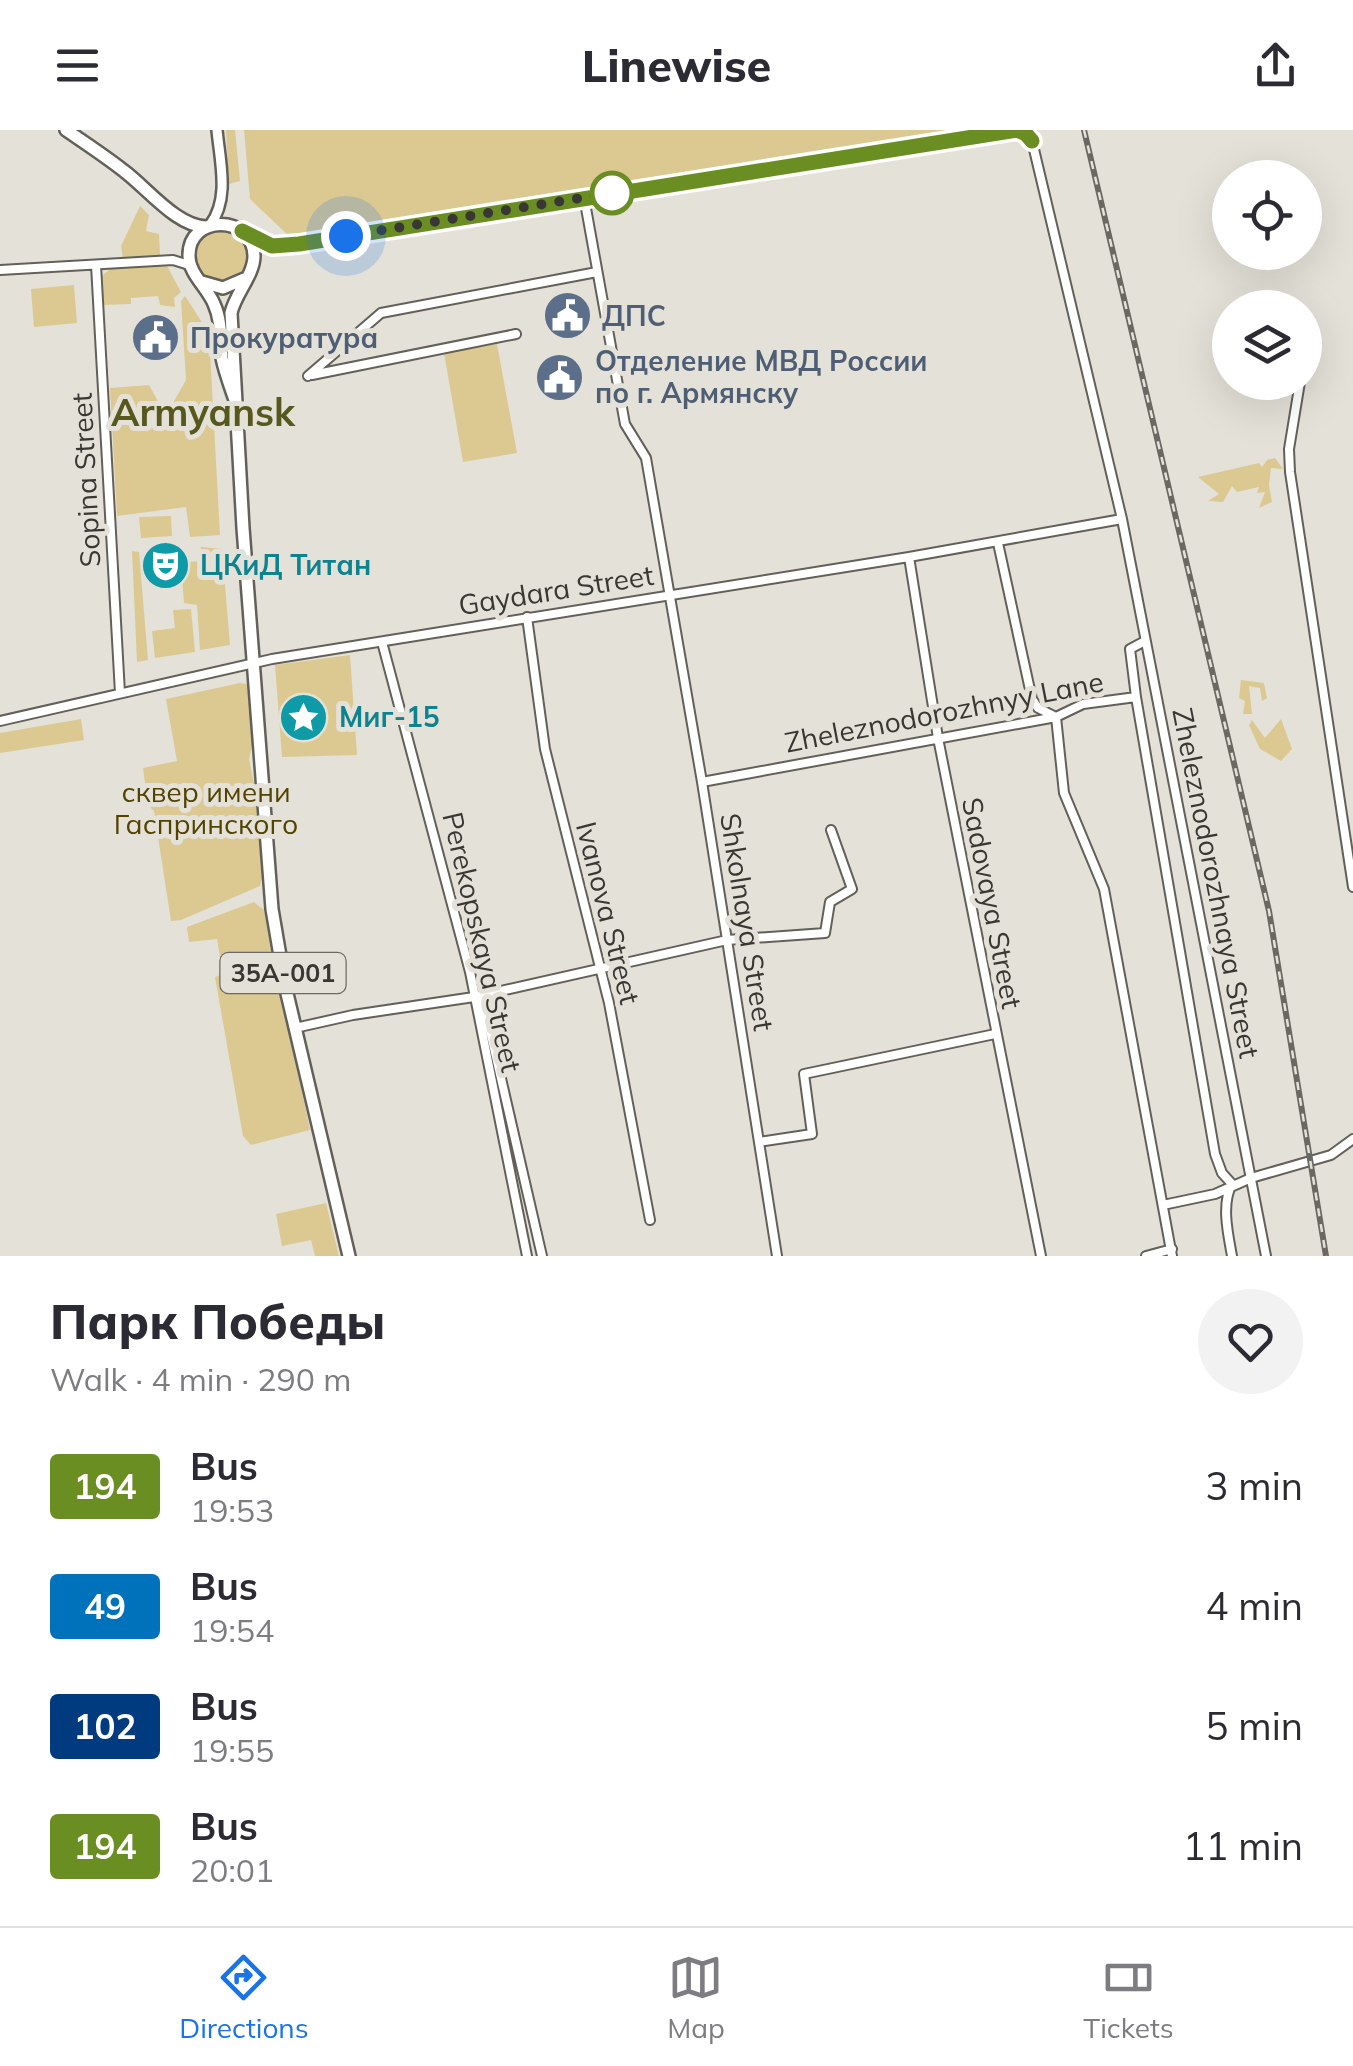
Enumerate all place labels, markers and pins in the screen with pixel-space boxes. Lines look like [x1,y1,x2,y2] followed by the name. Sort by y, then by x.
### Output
[591,172,633,214] unlabelled marker
[541,290,593,342] public building icon: ДПС
[602,298,666,333] place label: ДПС
[129,312,181,364] public building icon: Прокуратура
[190,320,378,355] place label: Прокуратура
[595,343,928,410] place label: Отделение МВД России по г. Армянску
[534,351,586,403] public building icon: Отделение МВД России по г. Армянску
[139,539,191,591] theatre icon: ЦКиД Титан
[200,547,371,582] place label: ЦКиД Титан
[278,691,330,743] place icon: Миг-15
[339,699,440,734] place label: Миг-15

